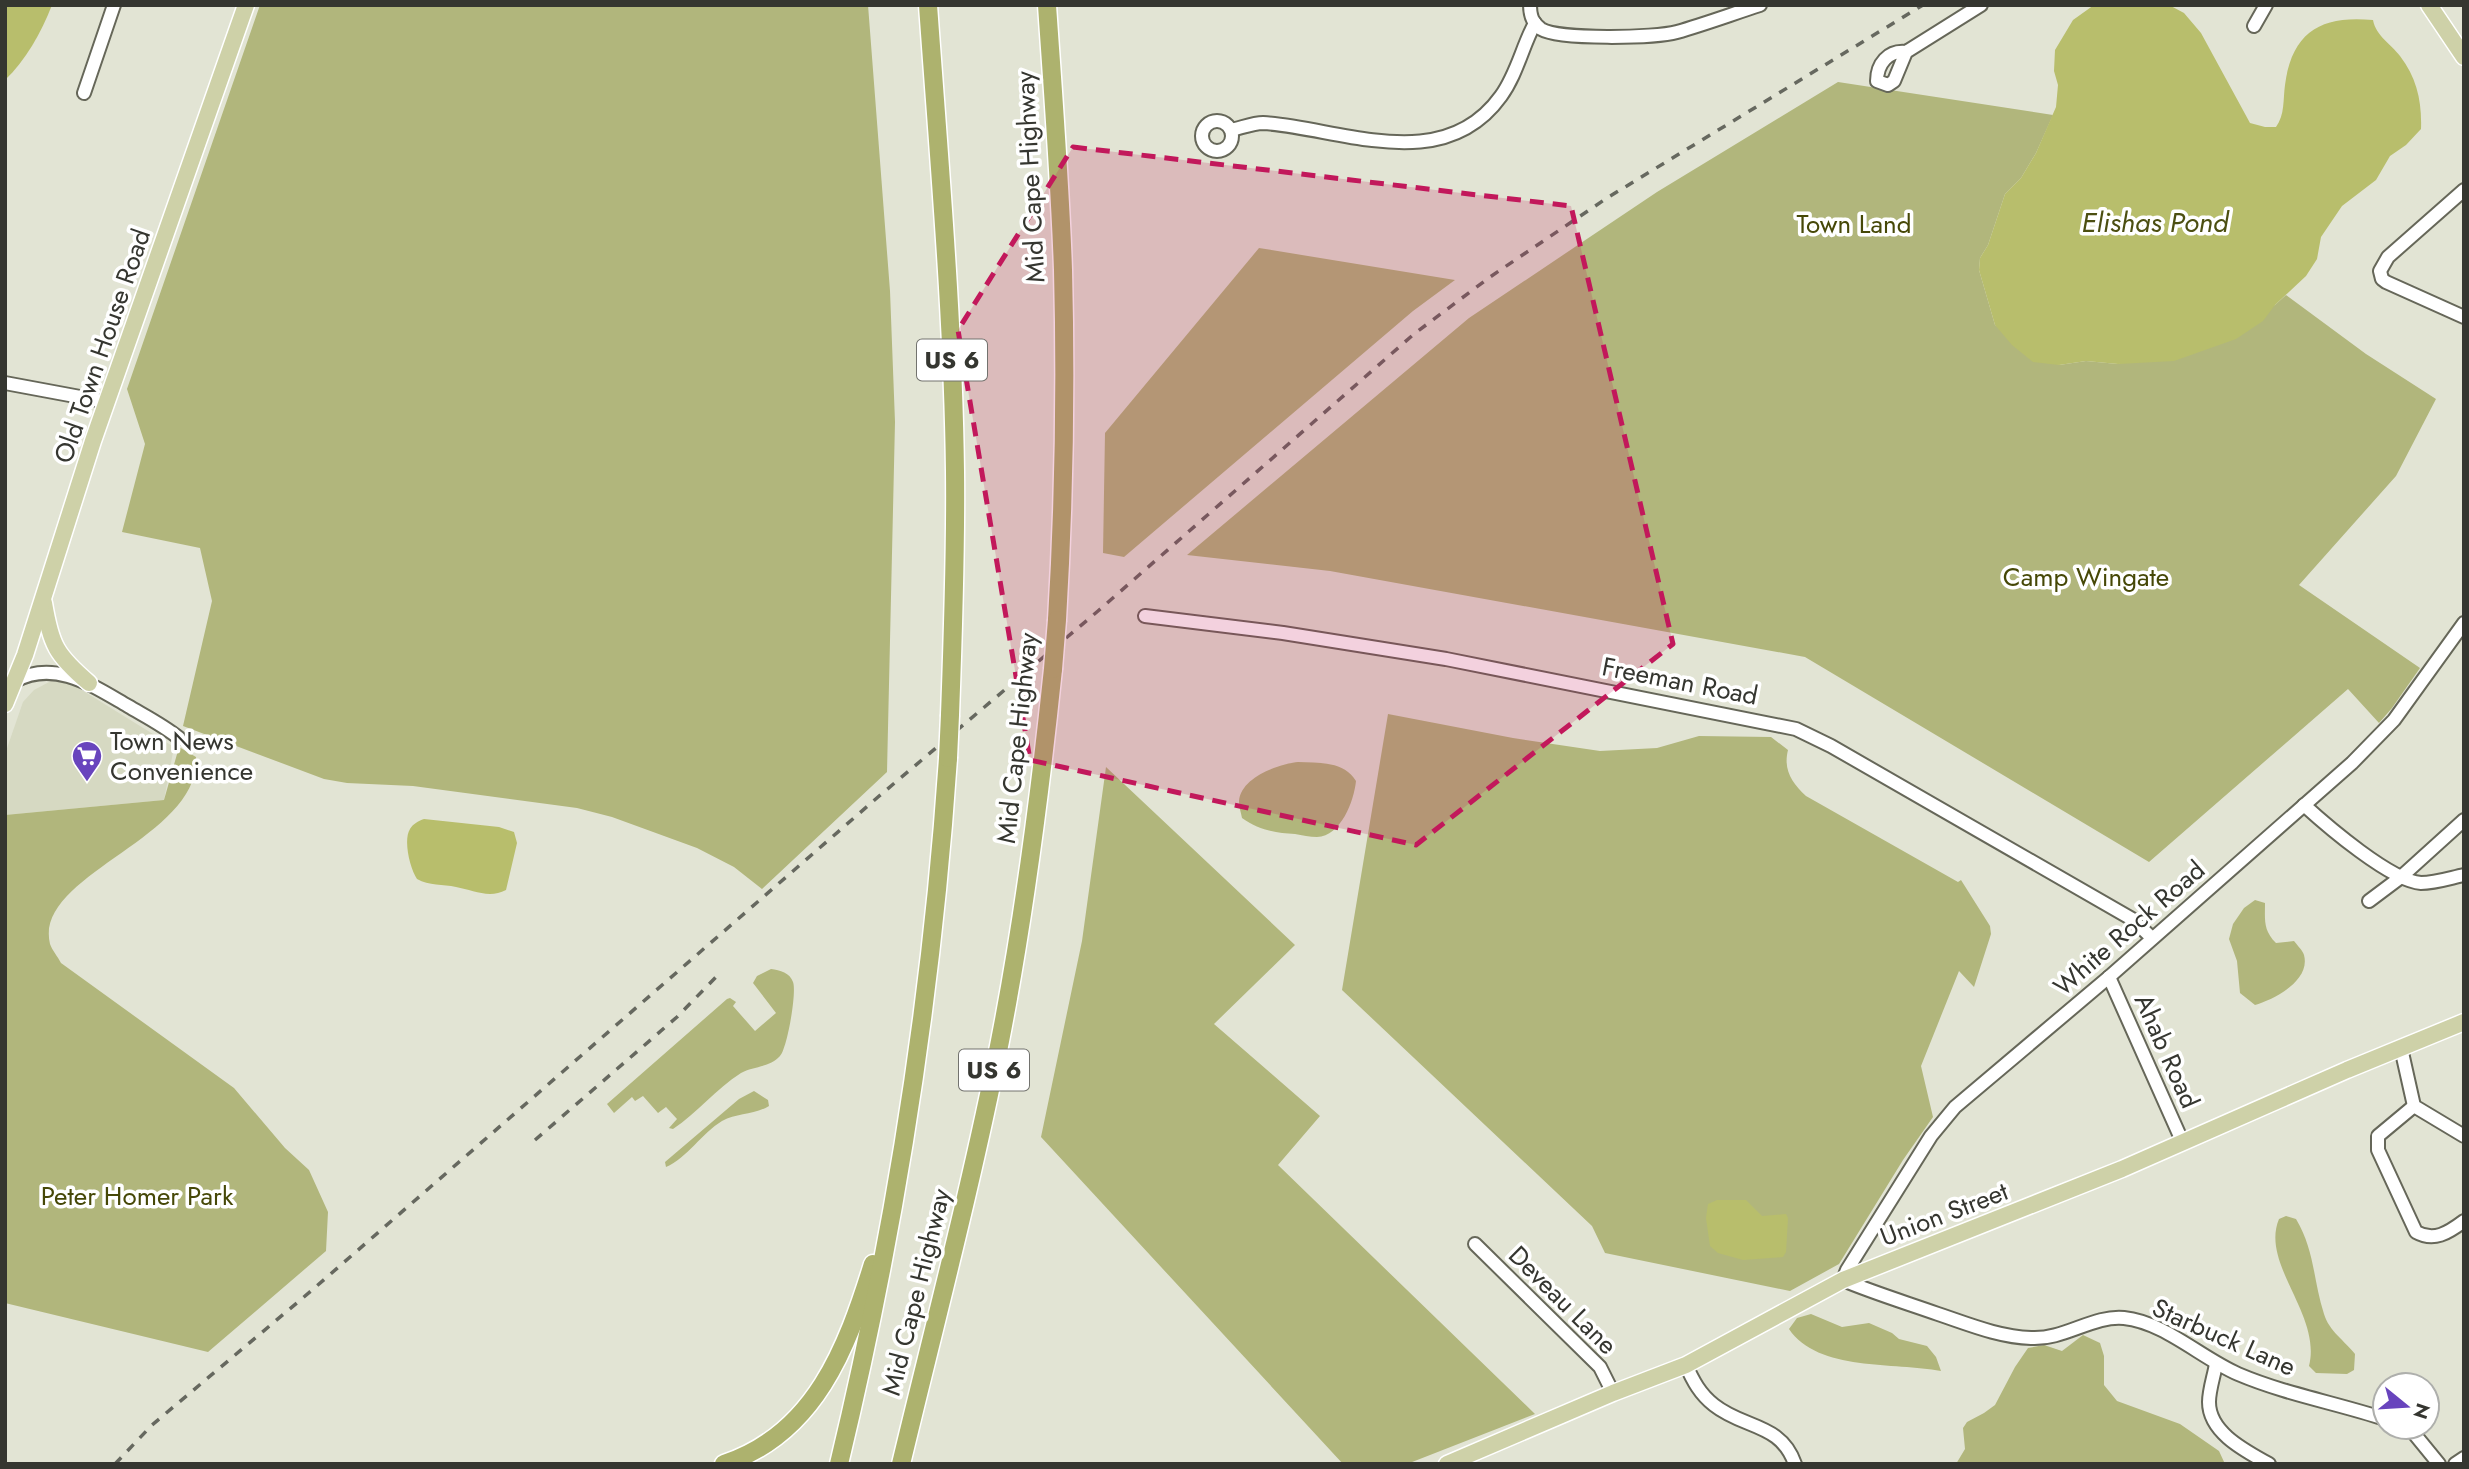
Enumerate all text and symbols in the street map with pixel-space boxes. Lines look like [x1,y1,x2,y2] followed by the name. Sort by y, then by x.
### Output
[1005,70,1055,284] street label: Mid Cape Highway
[2082,202,2230,243] water label: Elishas Pond
[1796,205,1912,243] park label: Town Land
[44,224,160,468] street label: Old Town House Road
[917,340,987,380] road number: US 6
[2003,558,2169,596] park label: Camp Wingate
[987,630,1047,845] street label: Mid Cape Highway
[1599,647,1761,715] street label: Freeman Road
[110,722,253,790] place label: Town News Convenience
[70,739,104,783] supermarket icon: Town News Convenience
[2045,851,2213,1005] street label: White Rock Road
[2125,988,2209,1114] street label: Ahab Road
[959,1050,1029,1090] road number: US 6
[1874,1172,2014,1256] street label: Union Street
[41,1177,234,1215] park label: Peter Homer Park
[872,1184,960,1399] street label: Mid Cape Highway
[1500,1237,1626,1363] street label: Deveau Lane
[2146,1288,2302,1386] street label: Starbuck Lane
[2371,1371,2441,1441] north arrow
[2407,1400,2437,1422] text: N

